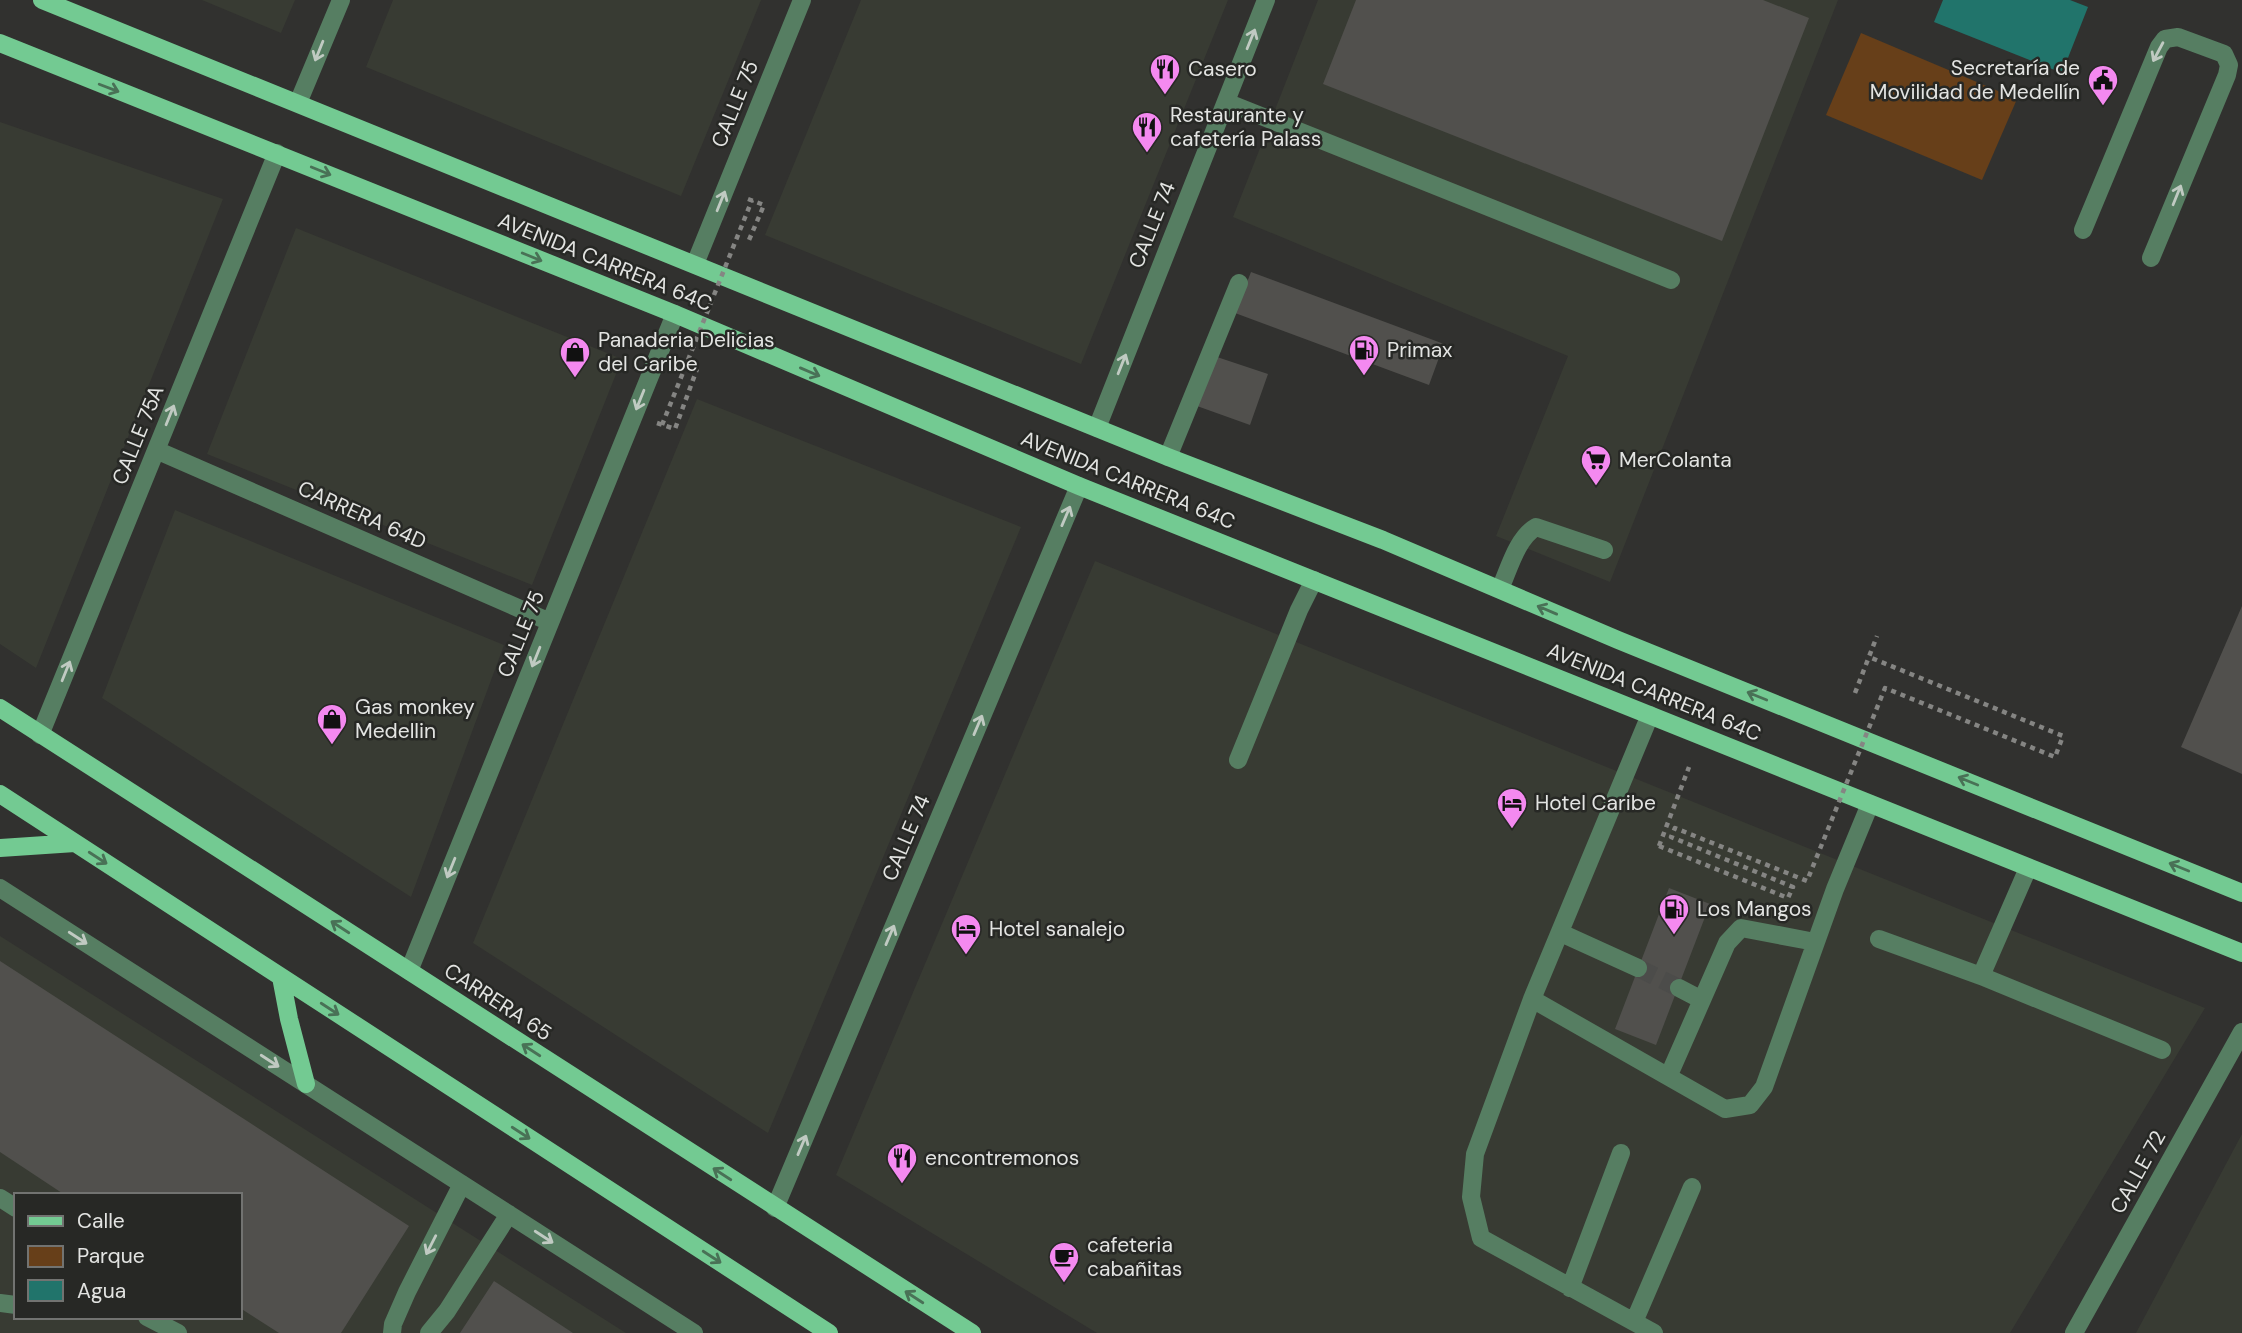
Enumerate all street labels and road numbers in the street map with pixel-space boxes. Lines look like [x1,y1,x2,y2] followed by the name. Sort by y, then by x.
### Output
[705,56,765,152] street label: CALLE 75
[1122,177,1182,272] street label: CALLE 74
[494,206,716,318] street label: AVENIDA CARRERA 64C
[105,381,171,489] street label: CALLE 75A
[1017,424,1239,536] street label: AVENIDA CARRERA 64C
[293,474,431,556] street label: CARRERA 64D
[491,586,551,682] street label: CALLE 75
[1543,636,1765,748] street label: AVENIDA CARRERA 64C
[875,790,937,885] street label: CALLE 74
[439,957,557,1047] street label: CARRERA 65
[2104,1125,2172,1219] street label: CALLE 72

